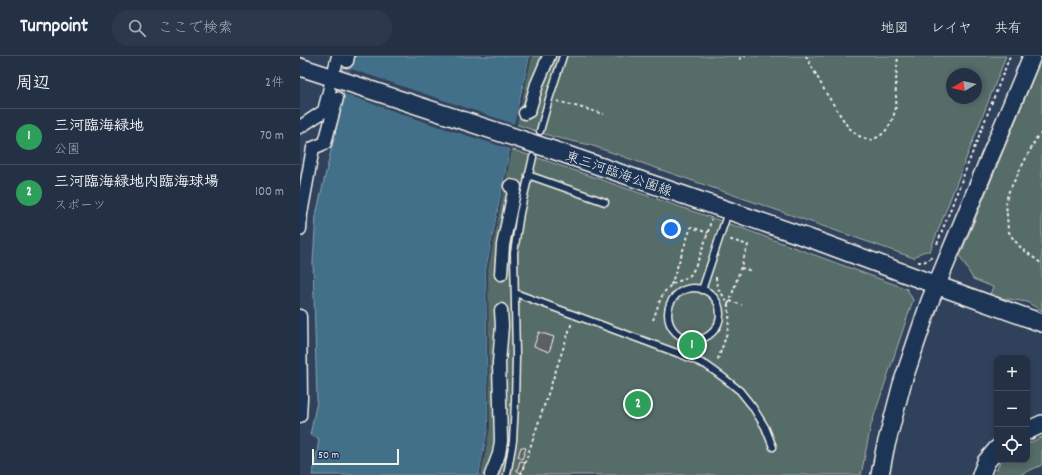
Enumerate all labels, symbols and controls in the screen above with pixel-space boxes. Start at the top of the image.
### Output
search box [112,10,392,46]
text: Turnpoint [20,14,88,41]
icon: search [126,17,148,39]
text: ここで検索 [158,18,233,40]
text: 地図 [881,19,909,39]
text: レイヤ [931,19,972,39]
text: 共有 [994,19,1022,39]
north arrow [946,68,982,104]
text: 周辺 [16,73,50,97]
text: 2件 [265,74,284,93]
text: 三河臨海緑地 [54,116,144,138]
text: 1 [28,127,30,146]
text: 70 m [260,127,284,146]
text: 公園 [54,141,80,160]
street label: 東三河臨海公園線 [562,147,675,203]
text: 三河臨海緑地内臨海球場 [54,172,219,194]
text: 2 [26,183,32,202]
text: 100 m [255,183,284,202]
text: スポーツ [54,197,106,216]
your location [661,219,681,239]
pin: 1 [679,330,705,360]
map controls [994,355,1030,463]
button: + [994,355,1030,391]
pin: 2 [625,389,651,419]
button: − [994,391,1030,427]
button: locate [994,427,1030,463]
scale bar [312,447,399,466]
text: 50 m [318,448,339,464]

